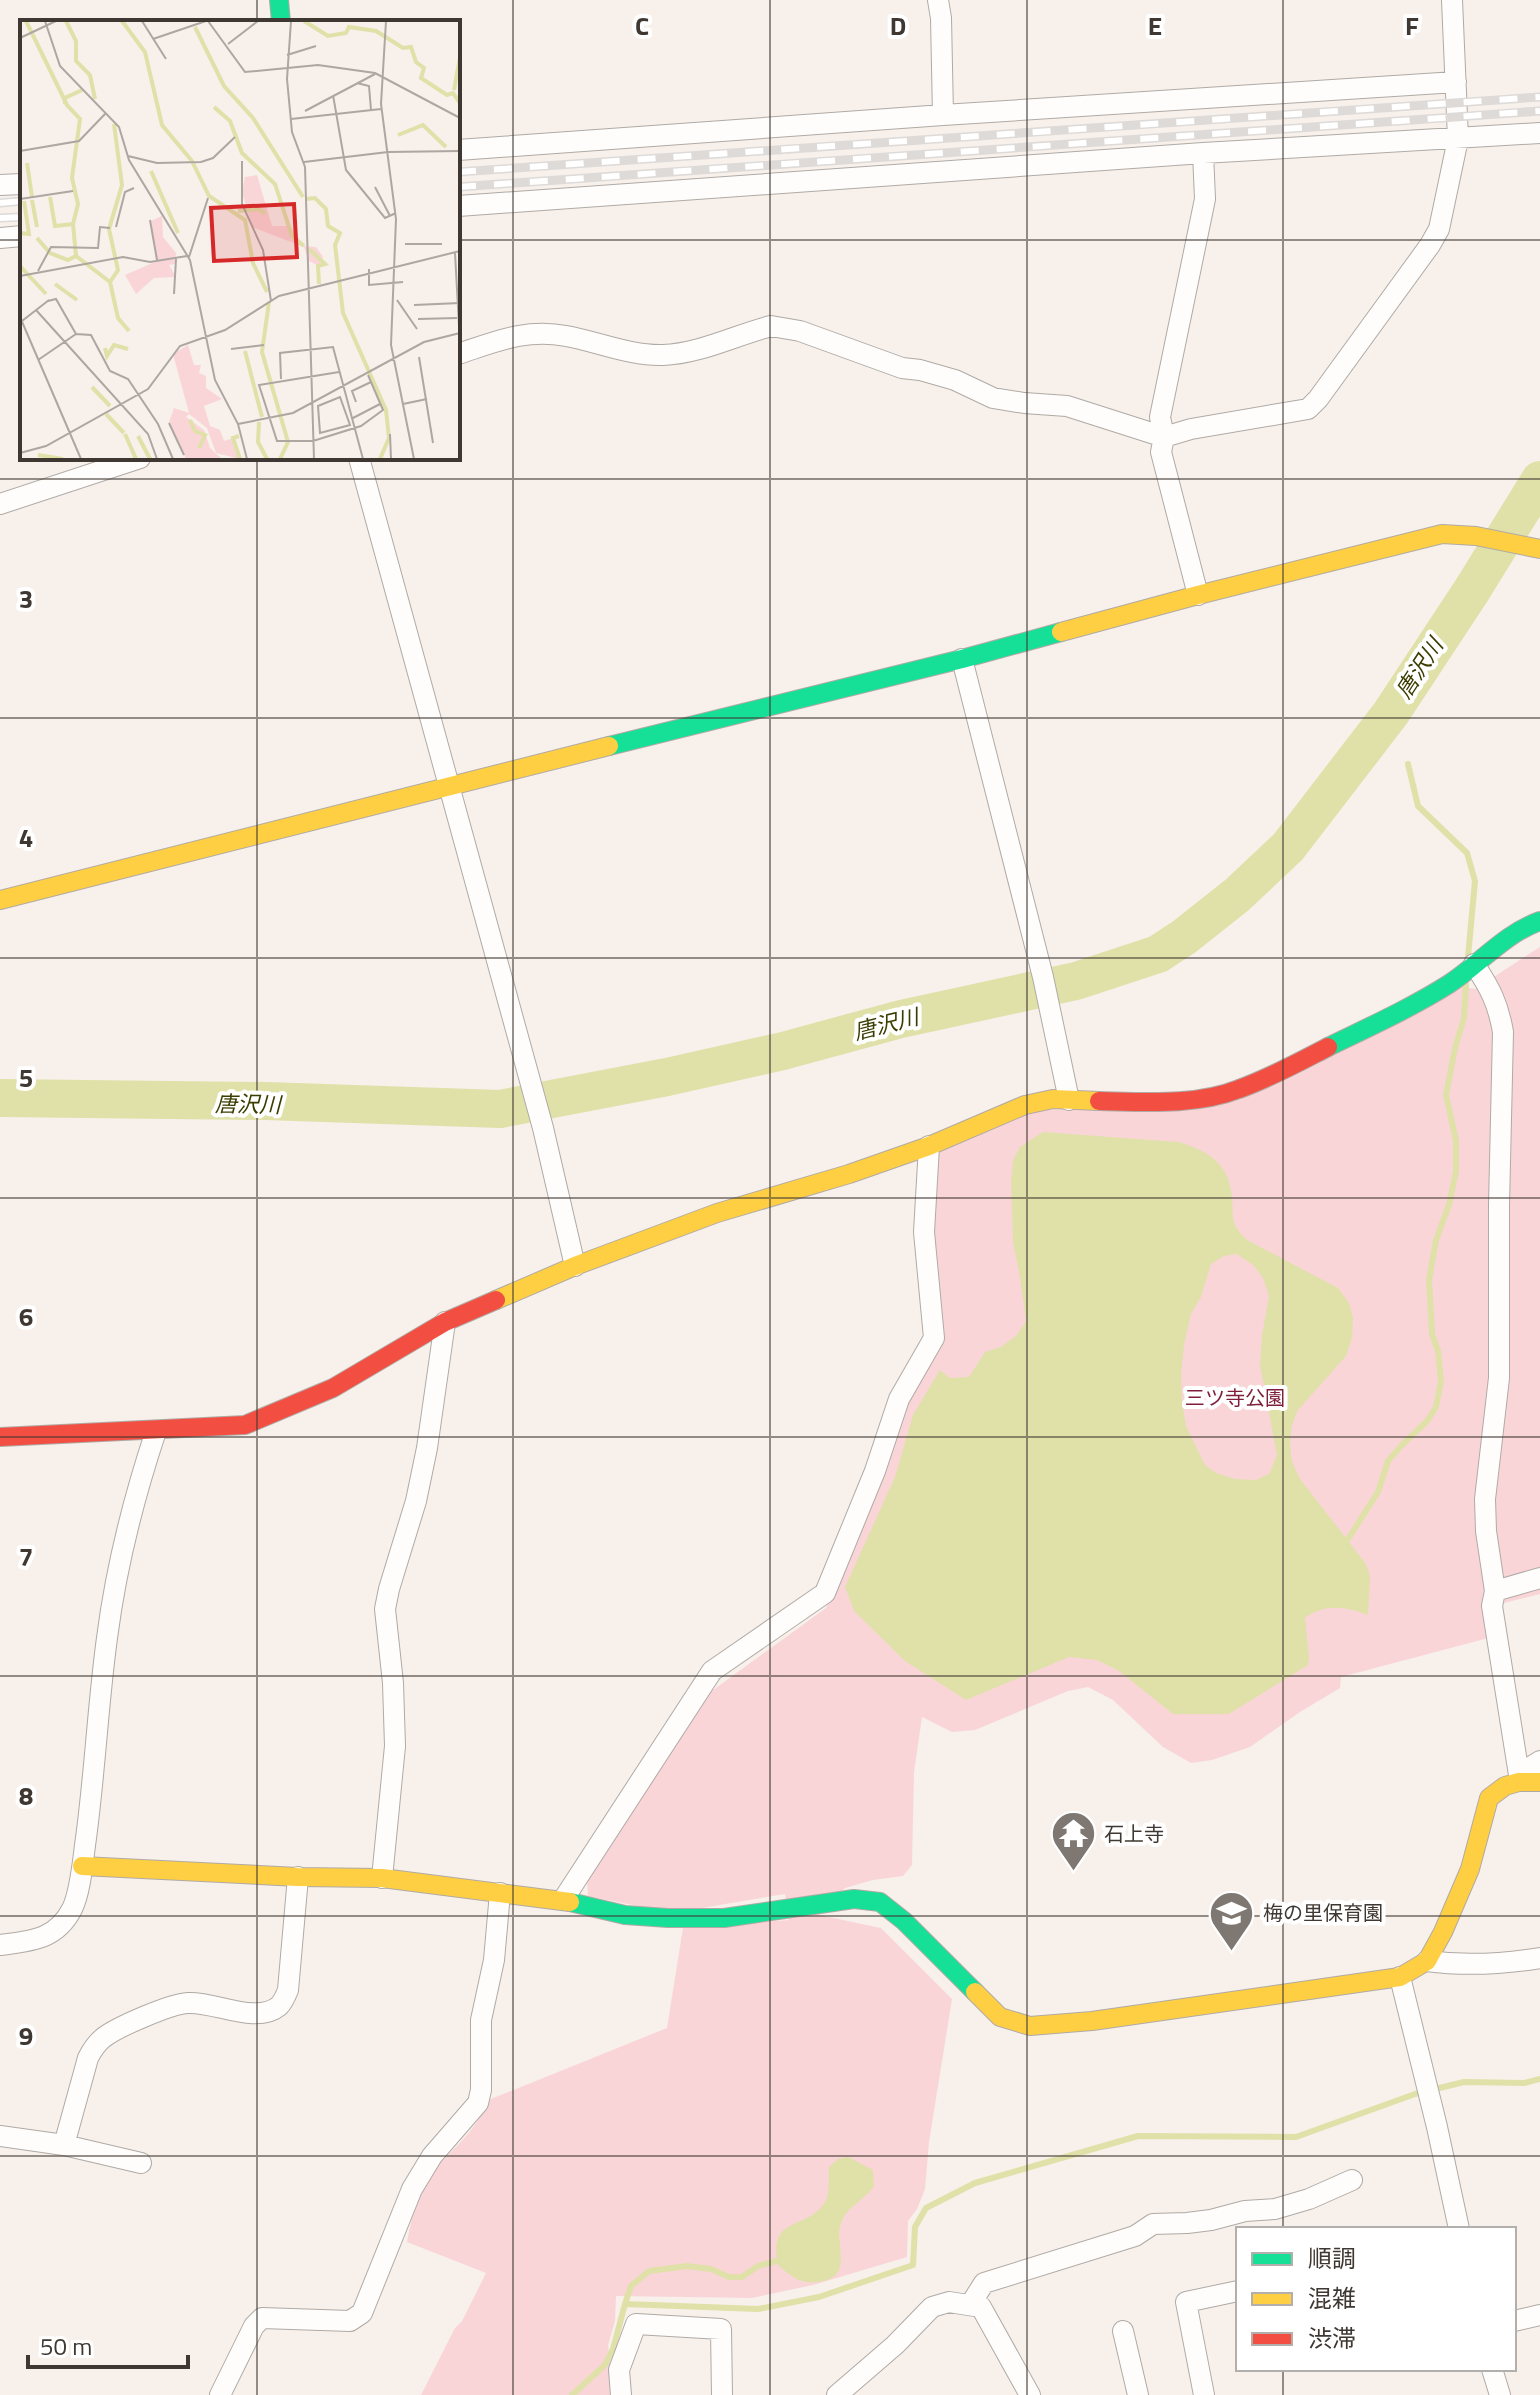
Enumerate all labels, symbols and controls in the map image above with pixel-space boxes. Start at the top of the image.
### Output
text: C [635,6,649,45]
text: D [890,6,906,45]
text: E [1148,6,1162,45]
text: F [1405,6,1419,45]
inset map [20,20,460,460]
text: 3 [19,579,33,618]
water label: 唐沢川 [1387,629,1452,705]
text: 4 [19,818,33,857]
water label: 唐沢川 [850,999,924,1048]
text: 5 [19,1058,33,1097]
water label: 唐沢川 [215,1086,283,1122]
text: 6 [19,1297,33,1336]
park label: 三ツ寺公園 [1185,1382,1285,1413]
text: 7 [19,1537,33,1576]
text: 8 [19,1776,33,1815]
temple icon: 石上寺 [1049,1810,1097,1873]
place label: 石上寺 [1104,1818,1164,1849]
school or university icon: 梅の里保育園 [1208,1889,1256,1952]
place label: 梅の里保育園 [1263,1897,1383,1928]
text: 9 [19,2016,33,2055]
legend [1236,2227,1516,2371]
text: 順調 [1308,2240,1356,2276]
text: 混雑 [1308,2280,1356,2316]
scale bar [28,2319,188,2369]
text: 渋滞 [1308,2320,1356,2356]
text: 50 m [40,2328,92,2364]

